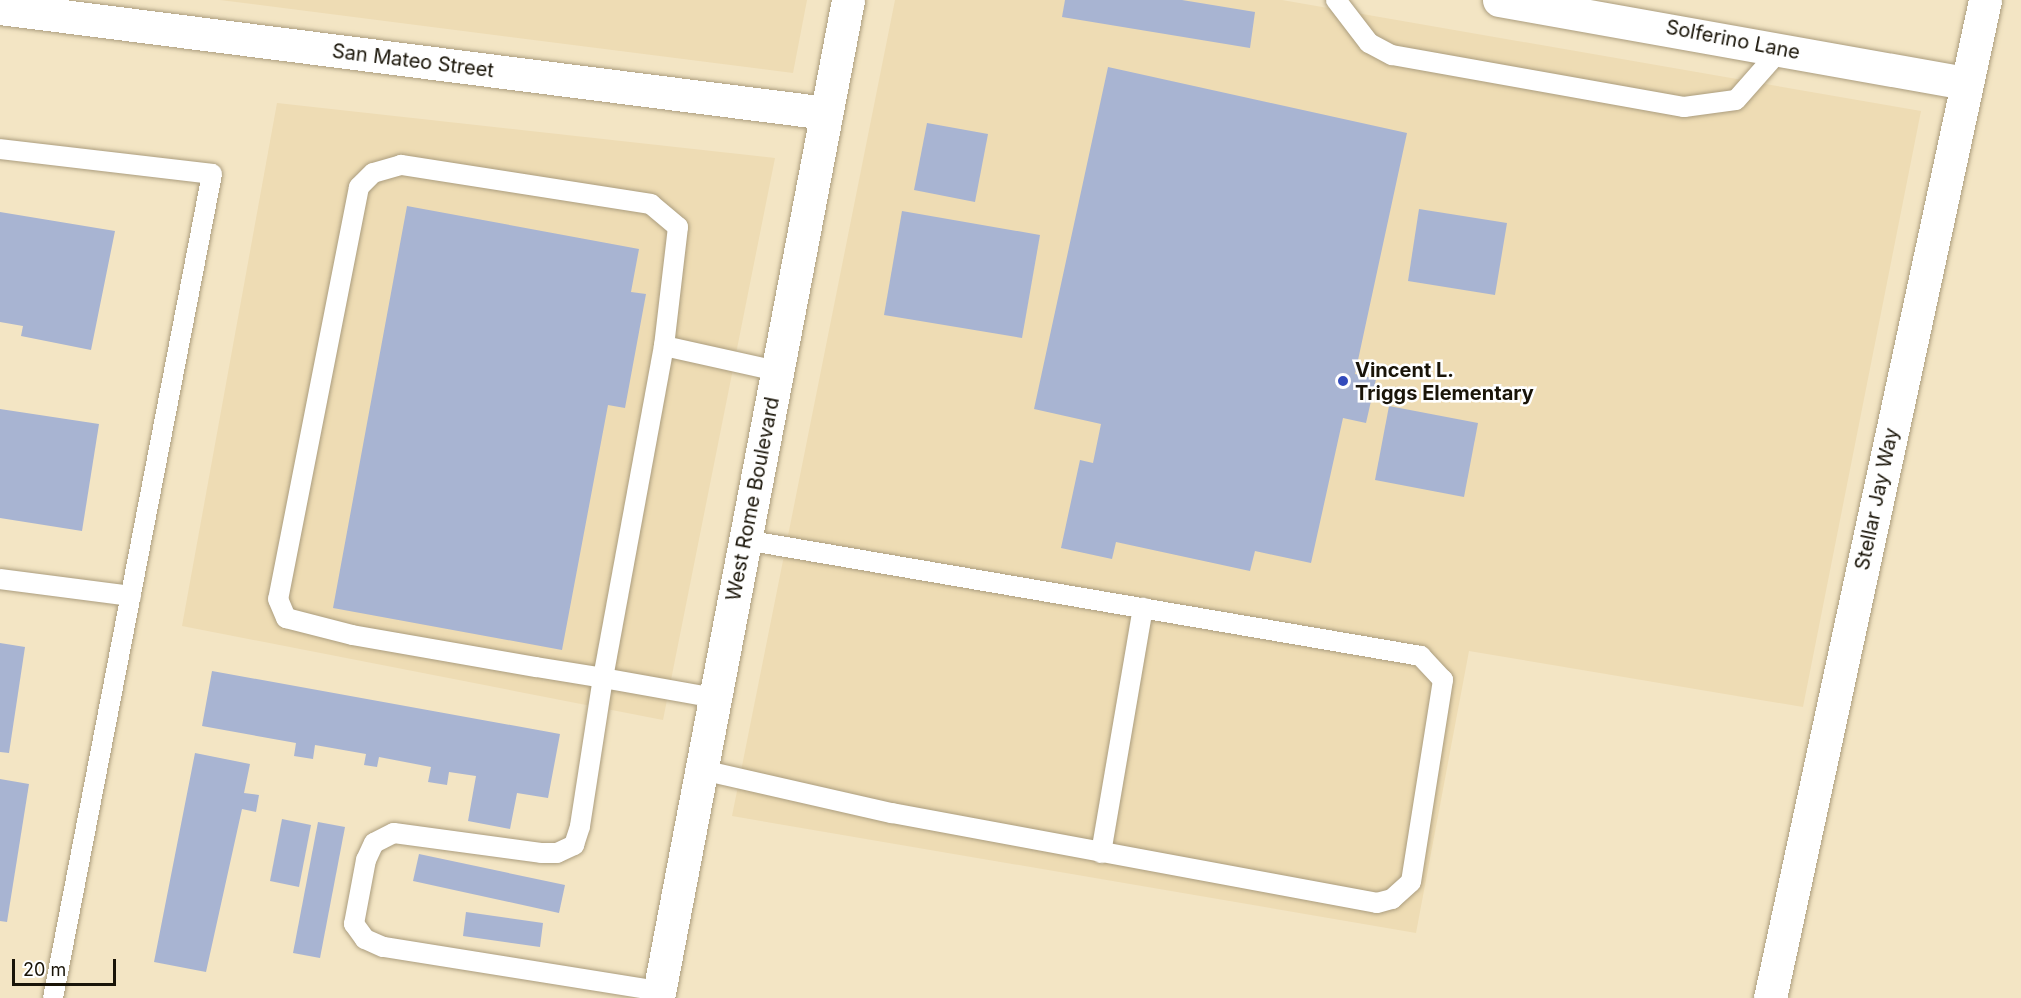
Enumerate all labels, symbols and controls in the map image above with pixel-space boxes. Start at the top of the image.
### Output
street label: Solferino Lane [1664,15,1802,65]
street label: San Mateo Street [331,39,495,83]
place label: Vincent L. Triggs Elementary [1355,358,1534,405]
marker: Vincent L. Triggs Elementary [1336,374,1350,388]
street label: West Rome Boulevard [721,395,785,603]
street label: Stellar Jay Way [1850,426,1904,572]
scale bar [15,947,118,985]
text: 20 m [23,959,66,980]

